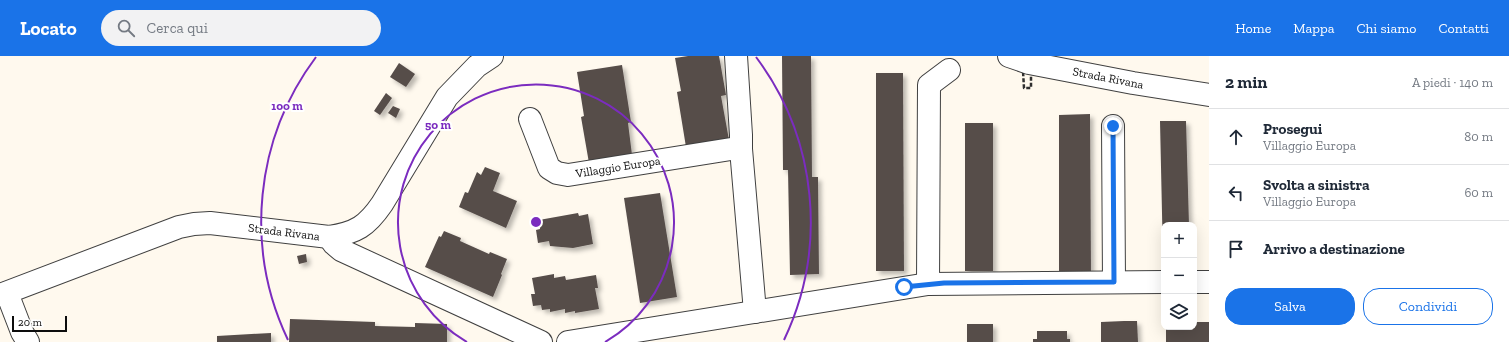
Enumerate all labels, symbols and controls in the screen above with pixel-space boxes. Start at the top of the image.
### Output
search box [101,10,381,46]
text: Locato [20,17,77,40]
icon: search [115,17,137,39]
text: Cerca qui [147,19,208,37]
text: Home [1235,20,1271,37]
text: Mappa [1293,20,1334,37]
text: Chi siamo [1356,20,1416,37]
text: Contatti [1438,20,1489,37]
street label: Strada Rivana [1071,64,1145,92]
text: 2 min [1225,72,1267,92]
text: A piedi · 140 m [1412,75,1493,90]
text: 100 m [271,99,303,113]
route end [1104,117,1122,135]
text: 50 m [425,118,451,132]
text: Prosegui [1263,120,1322,138]
icon: ahead [1225,126,1247,148]
text: 80 m [1464,129,1493,144]
text: Villaggio Europa [1263,138,1356,153]
street label: Villaggio Europa [574,153,662,181]
text: Svolta a sinistra [1263,176,1370,194]
icon: left [1225,182,1247,204]
text: 60 m [1464,185,1493,200]
text: Villaggio Europa [1263,194,1356,209]
centre of rings [529,215,543,229]
street label: Strada Rivana [247,221,321,243]
map controls [1161,222,1197,330]
button: + [1161,222,1197,258]
icon: arrive [1225,238,1247,260]
text: Arrivo a destinazione [1263,240,1405,258]
button: − [1161,258,1197,294]
route start [895,278,913,296]
button: Salva [1225,288,1355,325]
button: Condividi [1363,288,1493,325]
button: layers [1161,294,1197,330]
scale bar [12,314,67,333]
text: 20 m [18,316,42,329]

